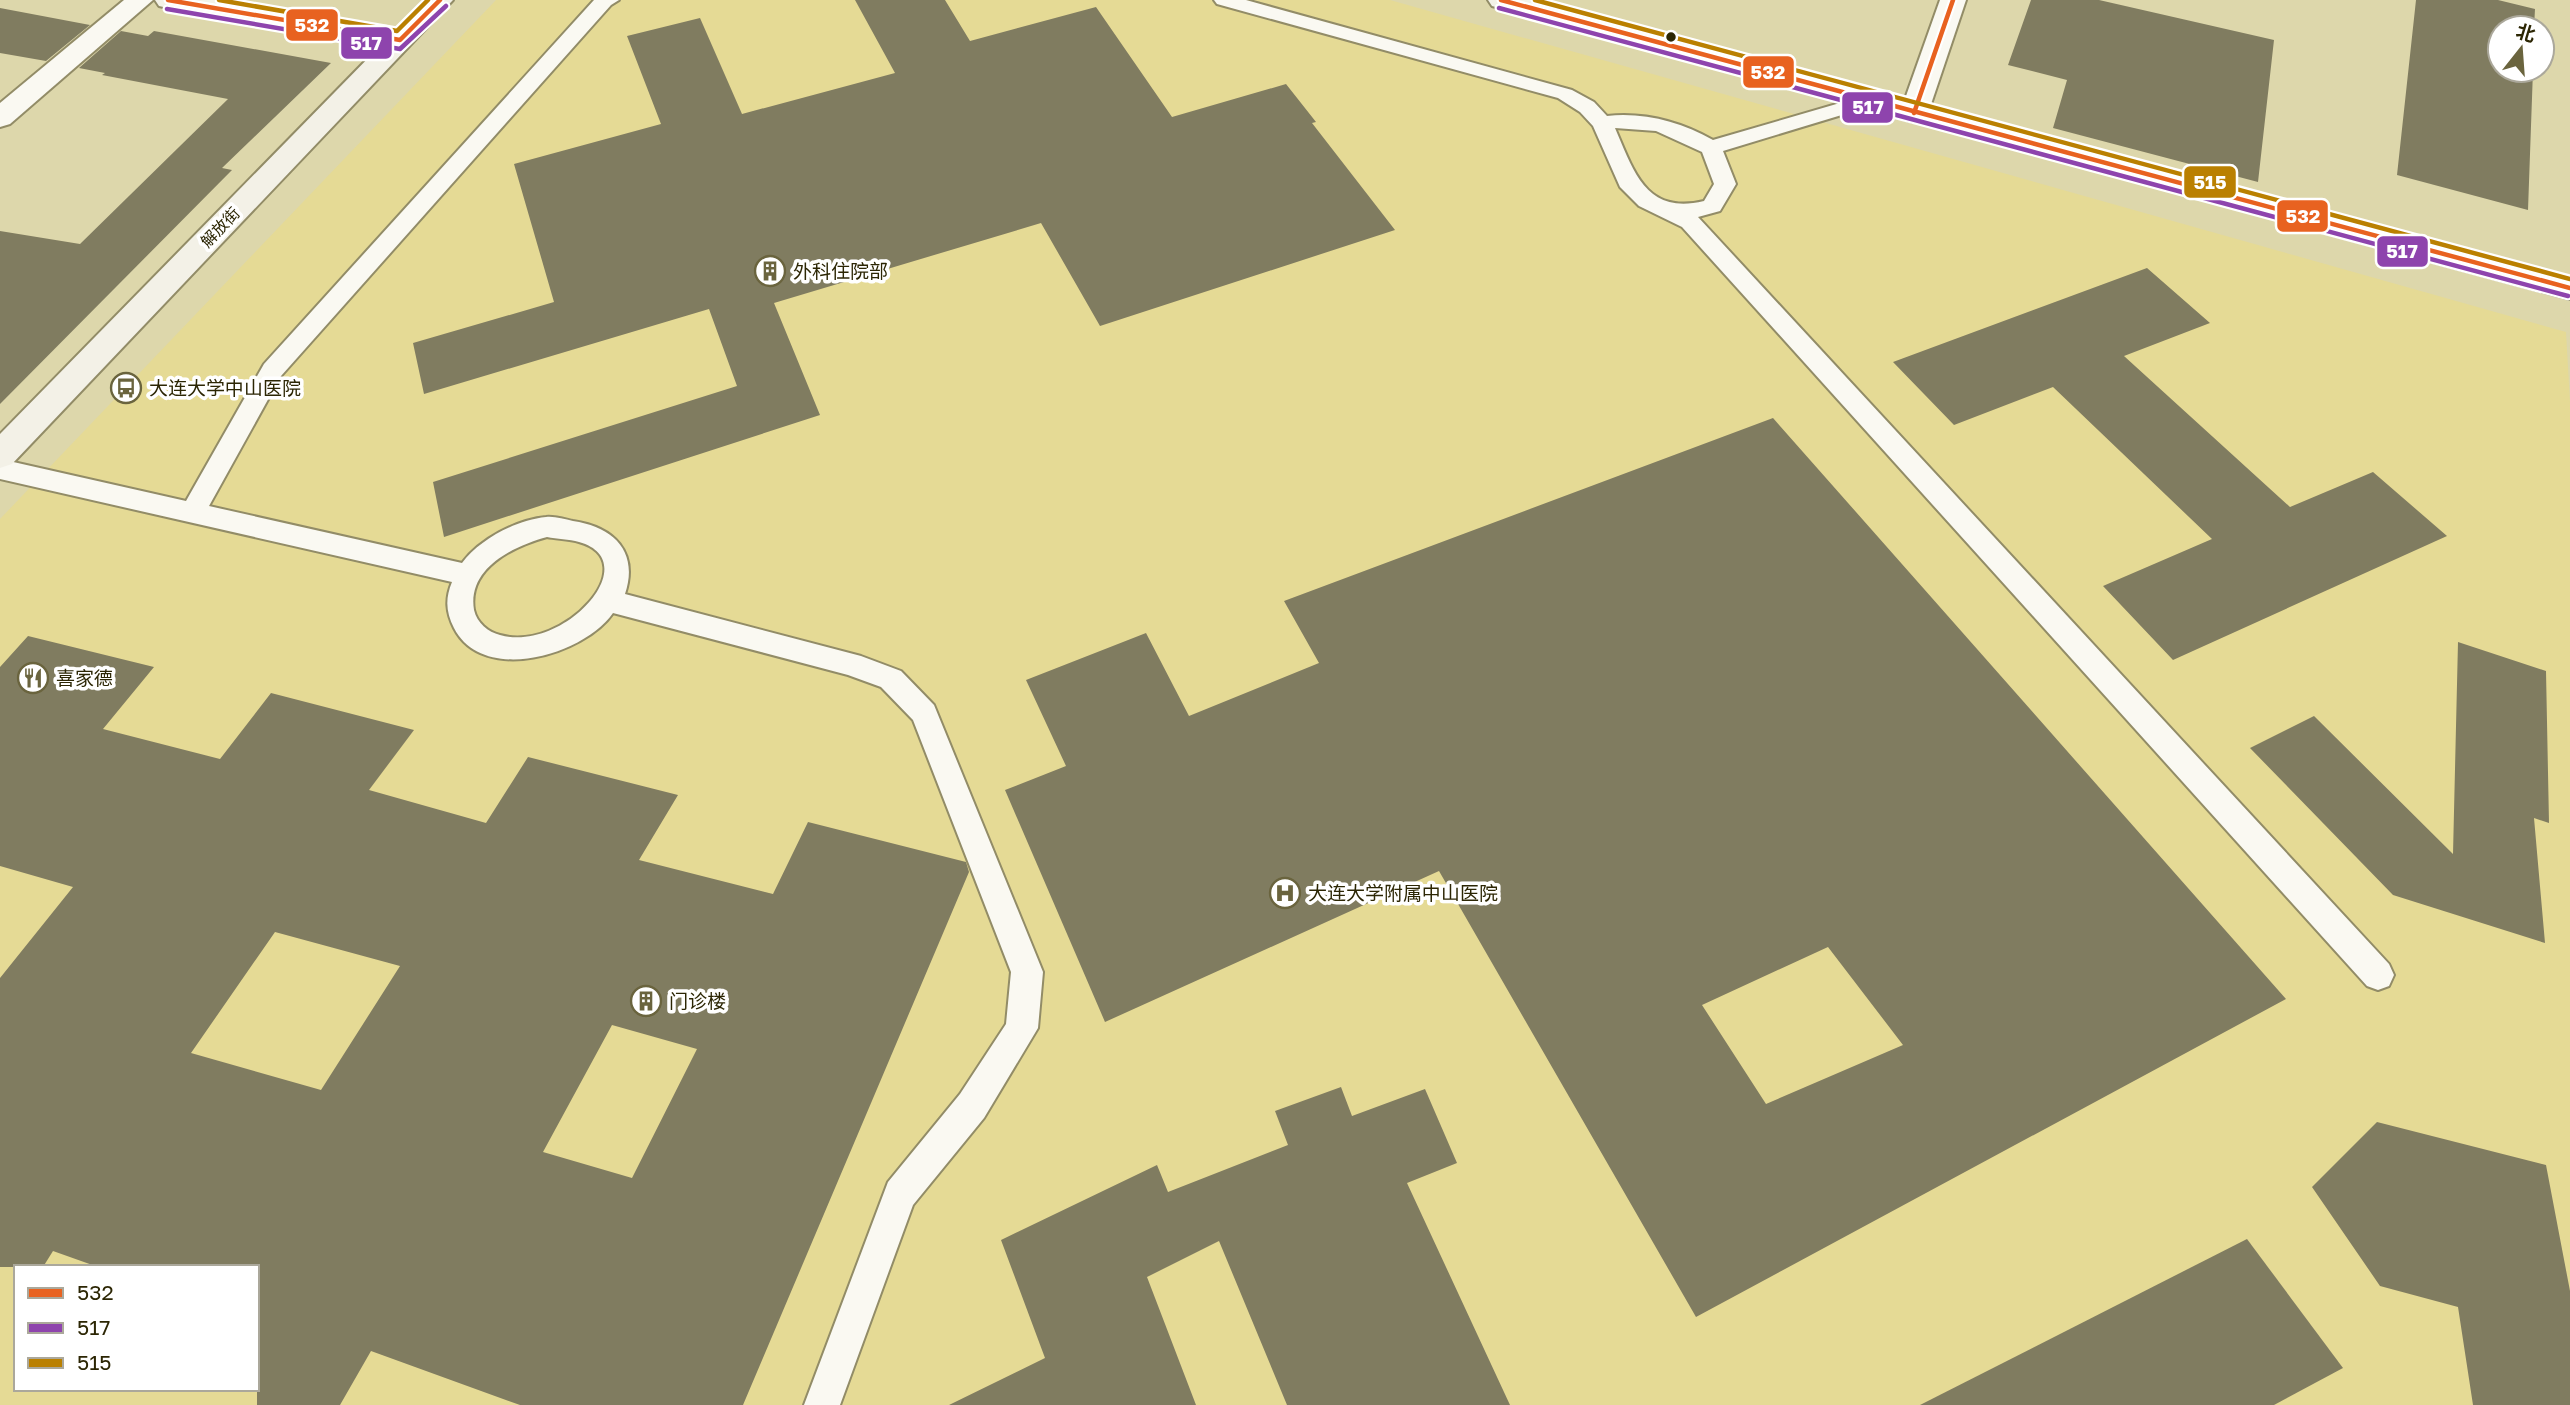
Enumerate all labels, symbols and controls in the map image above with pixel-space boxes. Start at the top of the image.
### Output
line badge: 532 [285,8,339,42]
text: 532 [295,13,329,36]
north arrow [2486,14,2556,84]
text: 北 [2514,18,2539,46]
line badge: 517 [340,26,393,60]
unlabelled marker [1664,30,1678,44]
text: 517 [350,31,382,54]
line badge: 532 [1742,55,1795,89]
text: 532 [1751,60,1785,83]
line badge: 517 [1841,91,1894,124]
text: 517 [1852,95,1884,118]
line badge: 515 [2183,165,2237,199]
text: 515 [2194,170,2226,193]
line badge: 532 [2276,199,2329,233]
street label: 解放街 [196,203,244,251]
text: 532 [2286,204,2320,227]
line badge: 517 [2376,235,2429,268]
text: 517 [2386,239,2418,262]
building icon: 外科住院部 [753,254,787,288]
place label: 外科住院部 [793,259,888,282]
bus stop icon: 大连大学中山医院 [109,371,143,405]
place label: 大连大学中山医院 [149,376,301,399]
restaurant icon: 喜家德 [16,661,50,695]
place label: 喜家德 [56,666,113,689]
hospital icon: 大连大学附属中山医院 [1268,876,1302,910]
place label: 大连大学附属中山医院 [1308,881,1498,904]
building icon: 门诊楼 [629,984,663,1018]
place label: 门诊楼 [669,989,726,1012]
legend [14,1265,259,1391]
text: 532 [77,1279,114,1305]
text: 517 [77,1314,111,1340]
text: 515 [77,1349,112,1375]

